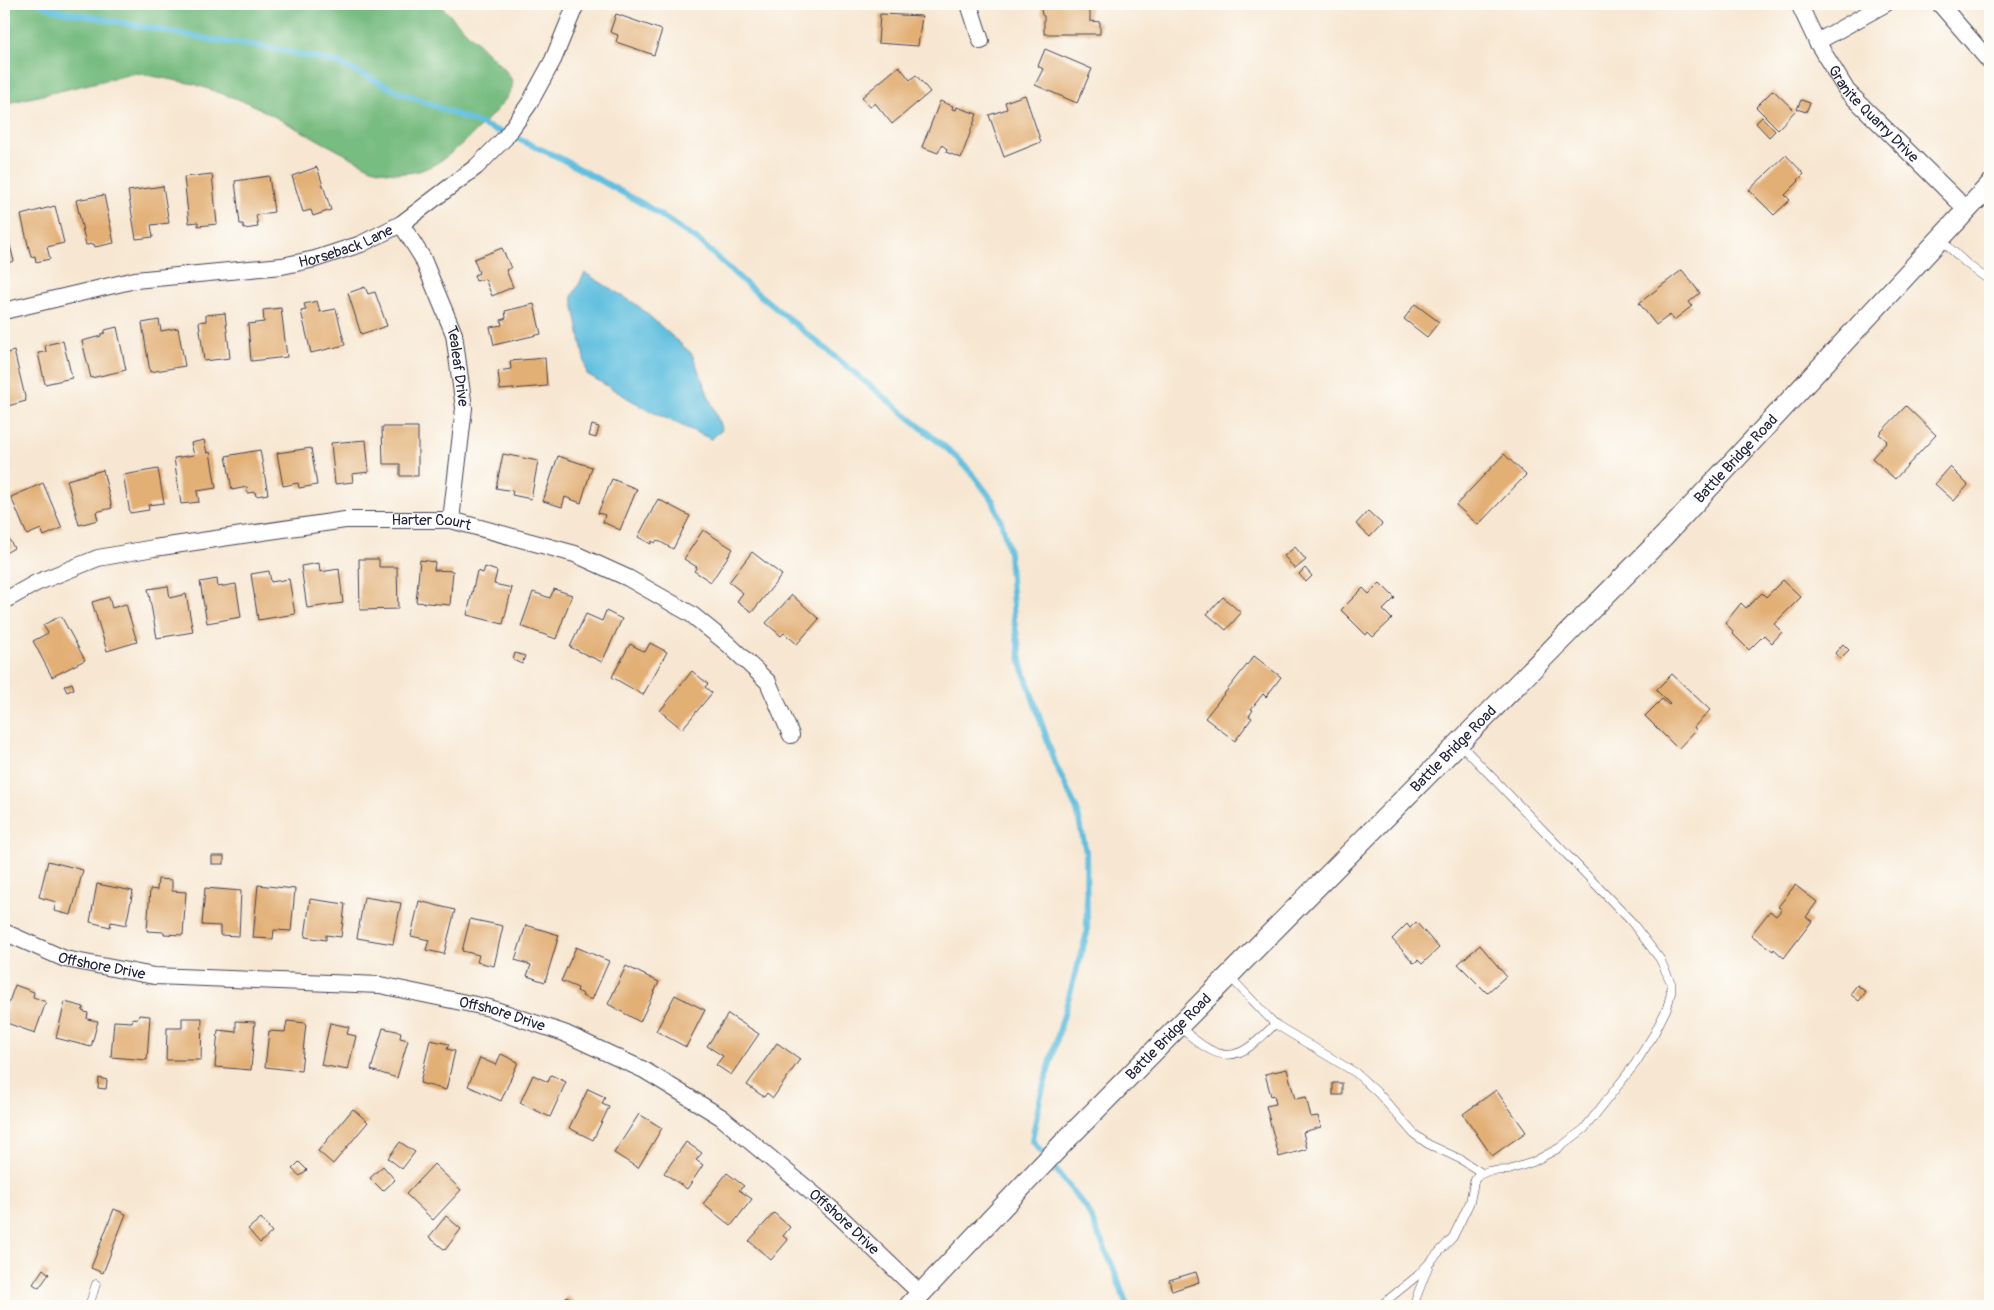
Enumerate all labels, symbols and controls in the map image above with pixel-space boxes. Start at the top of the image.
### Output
street label: Granite Quarry Drive [1824,62,1923,167]
street label: Horseback Lane [297,220,397,272]
street label: Tealeaf Drive [442,323,473,408]
street label: Battle Bridge Road [1690,411,1782,507]
street label: Harter Court [391,511,474,535]
street label: Battle Bridge Road [1407,702,1501,796]
street label: Offshore Drive [54,948,148,984]
street label: Battle Bridge Road [1122,990,1216,1084]
street label: Offshore Drive [457,993,548,1036]
street label: Offshore Drive [805,1185,883,1259]

